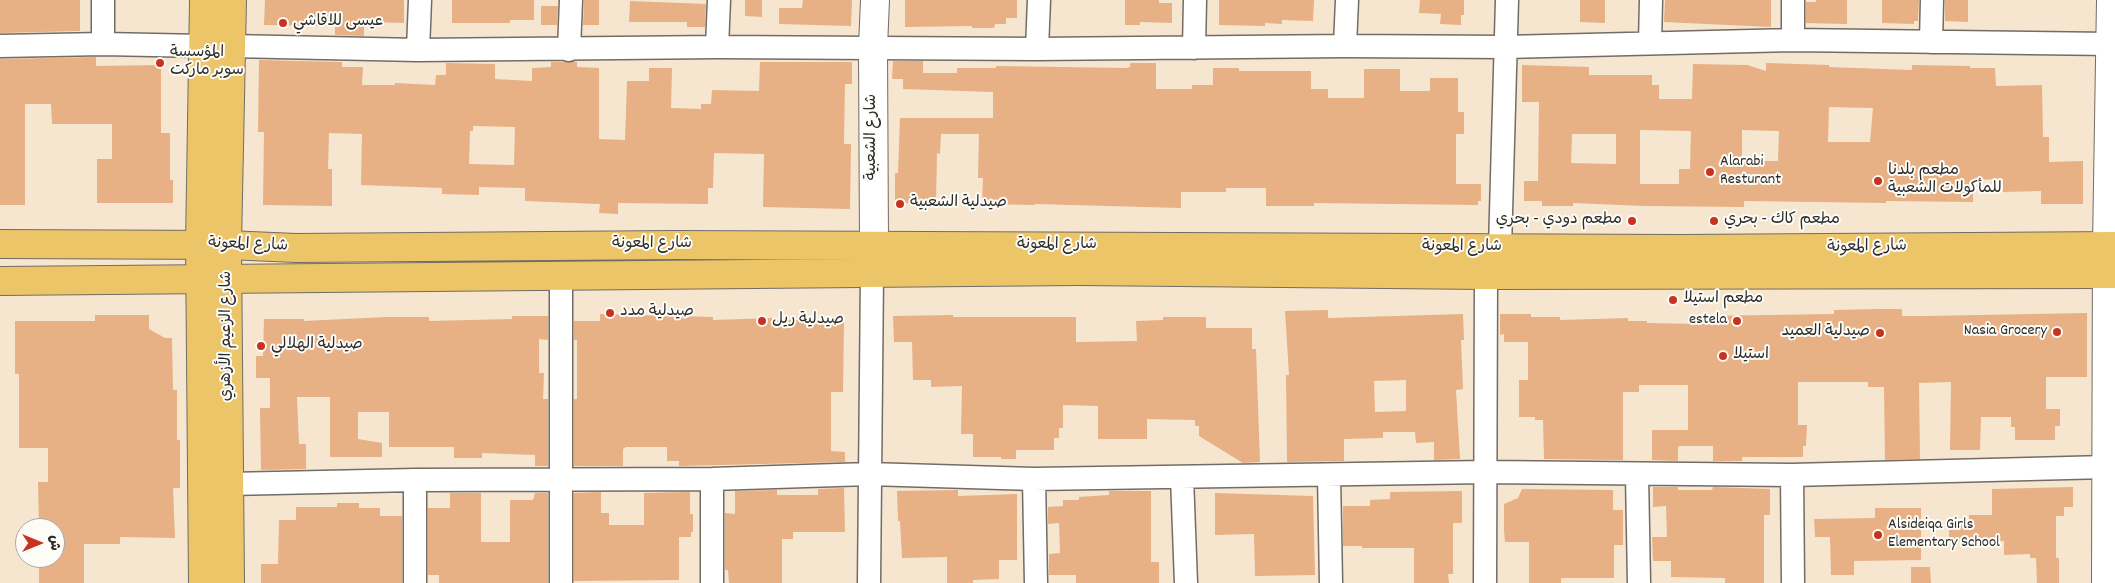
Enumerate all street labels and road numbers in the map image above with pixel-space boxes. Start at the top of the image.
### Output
street label: شارع الشعبية [863,94,883,180]
street label: شارع المعونة [208,235,288,257]
street label: شارع المعونة [612,235,692,255]
street label: شارع المعونة [1017,236,1097,256]
street label: شارع المعونة [1422,238,1502,258]
street label: شارع المعونة [1827,238,1907,258]
street label: شارع الزعيم الأزهري [218,271,238,401]

